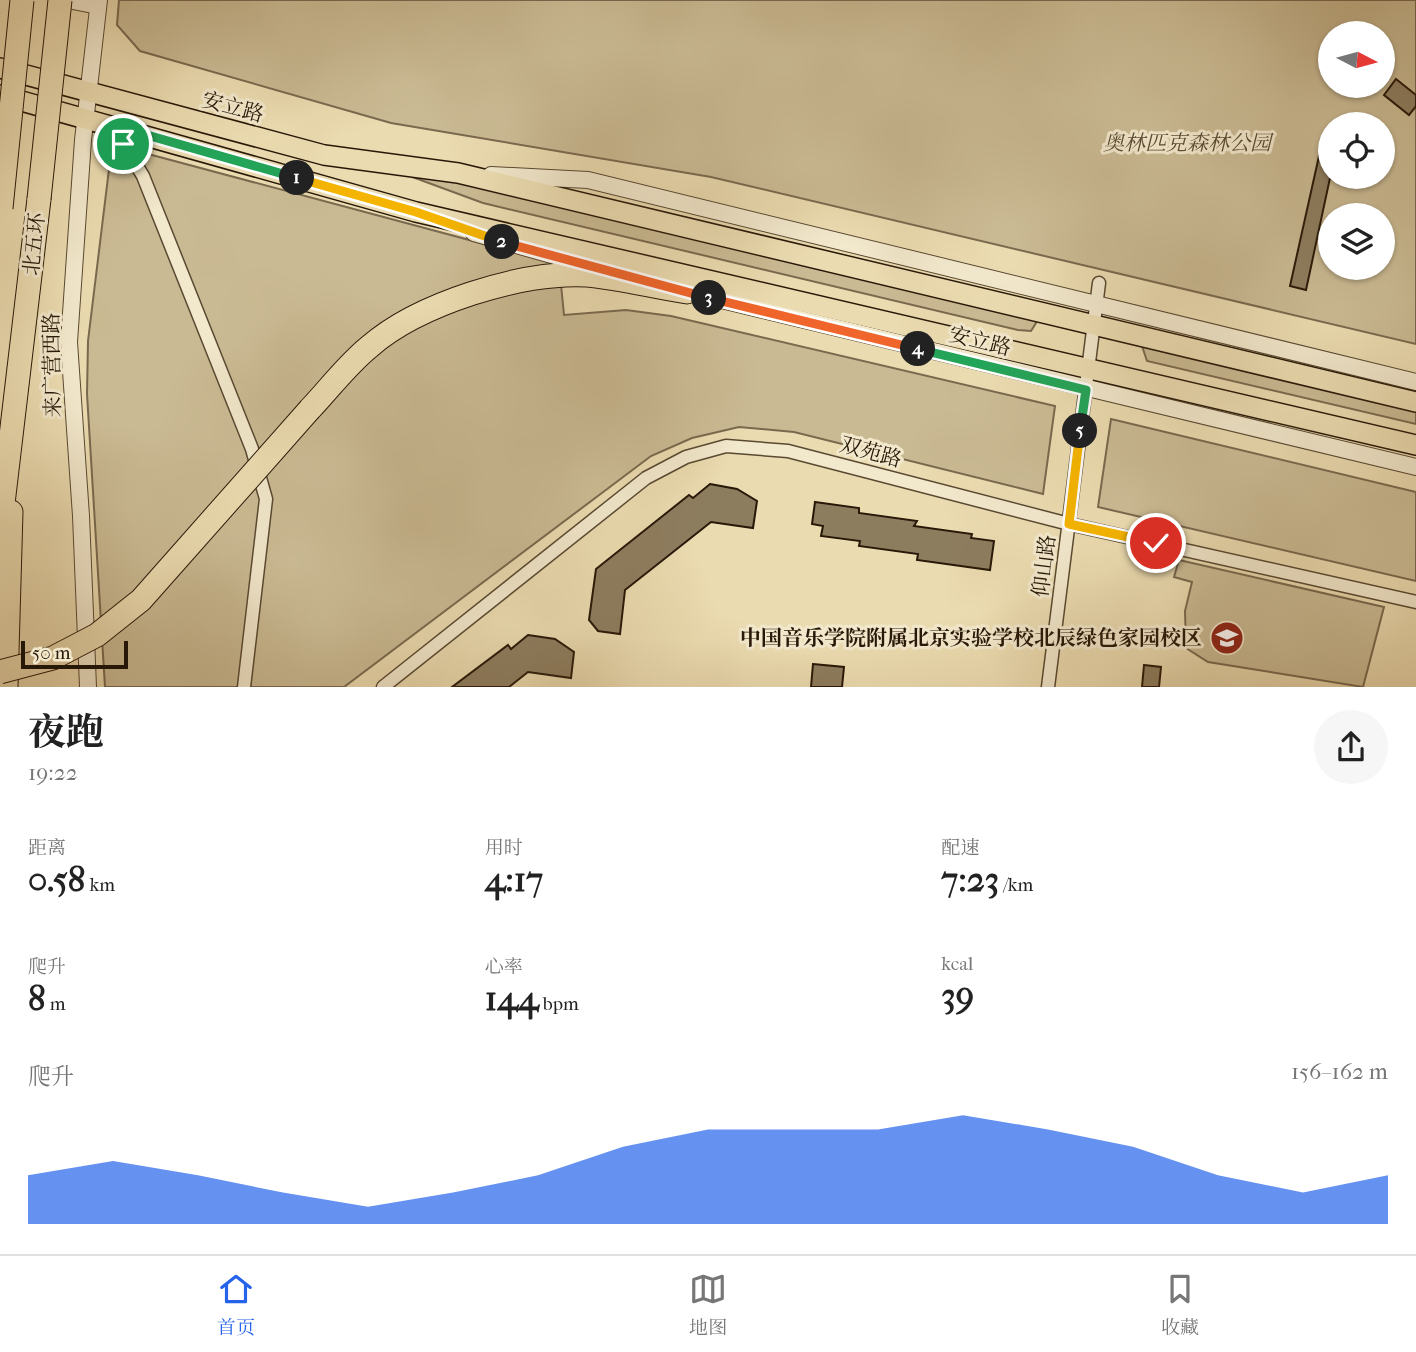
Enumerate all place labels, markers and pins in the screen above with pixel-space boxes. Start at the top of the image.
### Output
pin [93,114,153,174]
pin: 1 [280,160,314,196]
pin: 2 [484,224,520,260]
pin: 3 [692,280,726,316]
pin: 4 [900,332,936,366]
pin: 5 [1062,414,1098,448]
pin [1126,513,1186,573]
school or university icon: 中国音乐学院附属北京实验学校北辰绿色家园校区 [1208,619,1246,657]
place label: 中国音乐学院附属北京实验学校北辰绿色家园校区 [740,626,1202,650]

